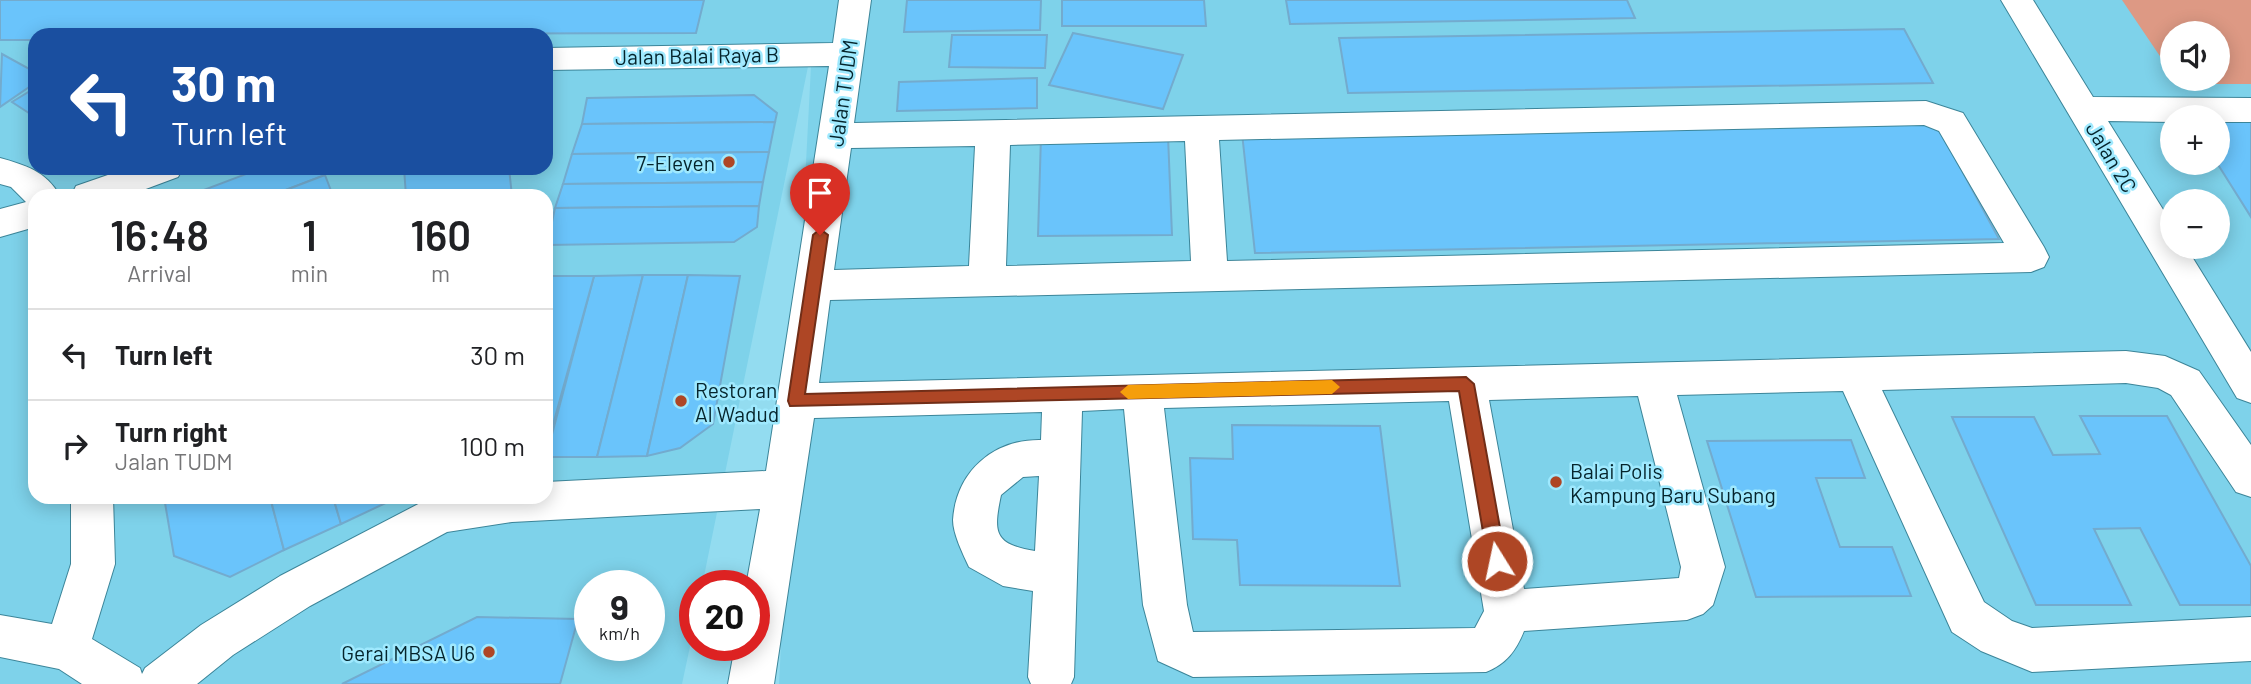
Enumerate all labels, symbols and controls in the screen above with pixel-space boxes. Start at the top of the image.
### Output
map controls [2160,21,2230,259]
button: sound [2160,21,2230,91]
street label: Jalan TUDM [822,38,862,148]
street label: Jalan Balai Raya B [615,41,779,69]
text: 30 m [171,53,276,112]
icon: left [56,56,147,147]
button: + [2160,105,2230,175]
text: Turn left [171,113,288,151]
street label: Jalan 2C [2081,117,2143,197]
place label: 7-Eleven [636,150,715,175]
marker: 7-Eleven [721,154,737,170]
pin [790,163,850,235]
icon: arrive [801,174,839,212]
button: − [2160,189,2230,259]
text: 16:48 [110,209,209,259]
text: 1 [302,209,317,259]
text: 160 [410,209,471,259]
text: Arrival [127,259,192,287]
text: min [291,259,328,287]
text: m [431,259,450,287]
icon: left [56,336,94,374]
text: Turn left [115,339,213,370]
text: 30 m [470,339,525,370]
place label: Restoran Al Wadud [695,377,779,426]
marker: Restoran Al Wadud [673,393,689,409]
text: Turn right [115,416,228,447]
icon: right [56,427,94,465]
text: 100 m [460,430,525,461]
text: Jalan TUDM [115,447,233,475]
place label: Balai Polis Kampung Baru Subang [1570,458,1776,507]
marker: Balai Polis Kampung Baru Subang [1548,474,1564,490]
position arrow [1460,524,1534,598]
speed limit sign: 20 [679,570,770,661]
text: 9 [610,585,629,627]
text: km/h [599,622,640,644]
place label: Gerai MBSA U6 [341,640,475,665]
marker: Gerai MBSA U6 [481,644,497,660]

